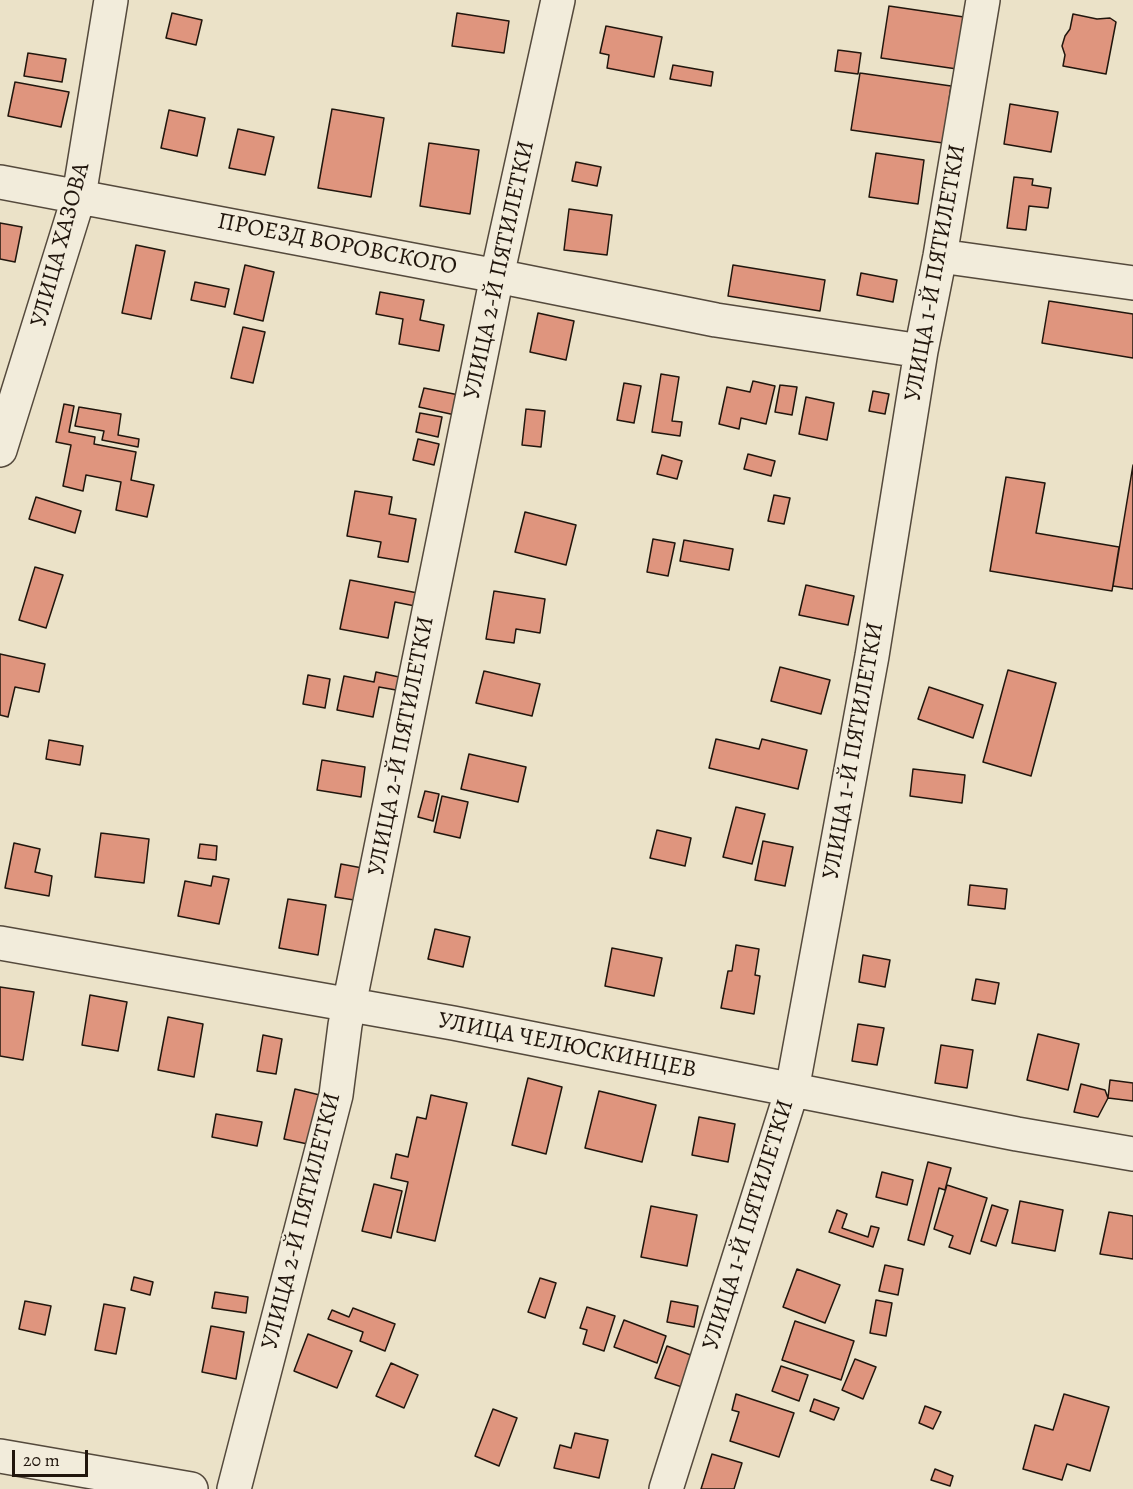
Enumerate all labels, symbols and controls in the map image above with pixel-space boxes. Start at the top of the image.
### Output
street label: УЛИЦА 2-Й ПЯТИЛЕТКИ [458,138,542,402]
street label: УЛИЦА 1-Й ПЯТИЛЕТКИ [899,142,973,404]
street label: УЛИЦА ХАЗОВА [25,159,97,331]
street label: ПРОЕЗД ВОРОВСКОГО [215,208,459,282]
street label: УЛИЦА 2-Й ПЯТИЛЕТКИ [363,614,441,878]
street label: УЛИЦА 1-Й ПЯТИЛЕТКИ [817,620,891,882]
street label: УЛИЦА ЧЕЛЮСКИНЦЕВ [435,1007,699,1085]
street label: УЛИЦА 2-Й ПЯТИЛЕТКИ [256,1090,348,1352]
street label: УЛИЦА 1-Й ПЯТИЛЕТКИ [697,1096,801,1354]
scale bar [15,1438,92,1476]
text: 20 m [23,1448,60,1472]

